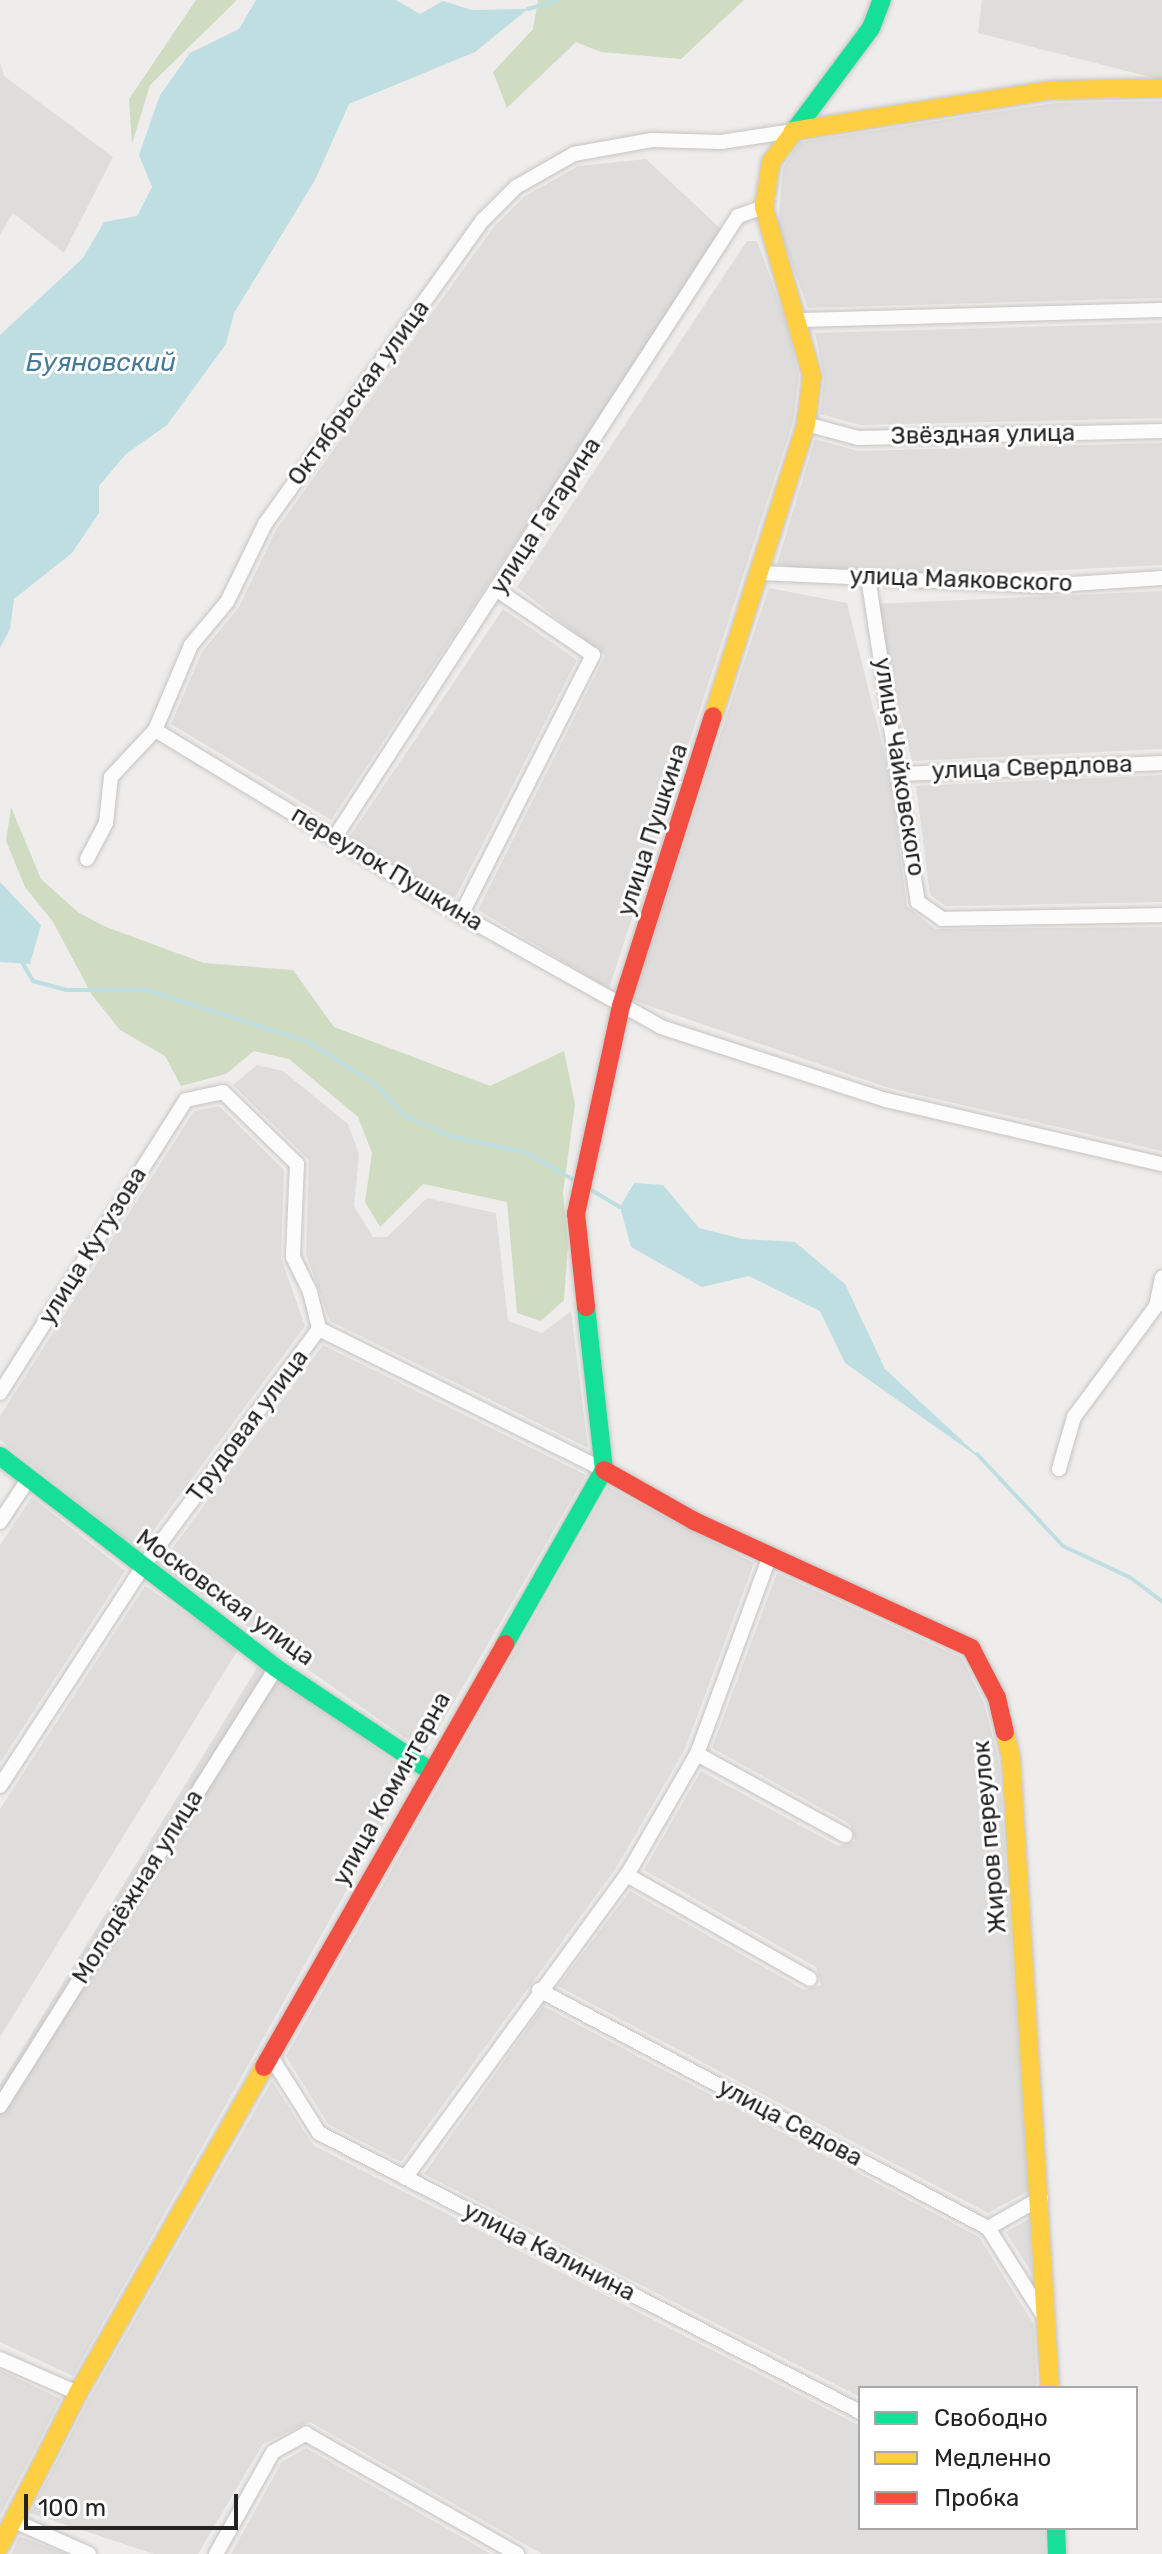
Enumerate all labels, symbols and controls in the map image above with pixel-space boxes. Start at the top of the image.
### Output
street label: Октябрьская улица [282,295,436,491]
water label: Буяновский [26,347,176,379]
street label: Звёздная улица [891,419,1075,451]
street label: улица Гагарина [485,432,607,600]
street label: улица Маяковского [849,562,1073,598]
street label: улица Чайковского [867,656,931,878]
street label: улица Пушкина [612,740,694,920]
street label: улица Свердлова [931,750,1133,786]
street label: переулок Пушкина [286,800,488,938]
street label: улица Кутузова [33,1162,153,1330]
street label: Трудовая улица [181,1344,315,1508]
street label: Московская улица [130,1524,320,1672]
street label: улица Коминтерна [327,1687,457,1891]
street label: Жиров переулок [967,1739,1013,1935]
street label: Молодёжная улица [67,1785,209,1989]
street label: улица Седова [713,2073,867,2173]
street label: улица Калинина [458,2196,640,2308]
legend [858,2386,1138,2530]
text: Свободно [934,2404,1048,2432]
text: Медленно [934,2444,1051,2472]
scale bar [28,2478,242,2528]
text: Пробка [934,2484,1019,2512]
text: 100 m [38,2494,106,2522]

